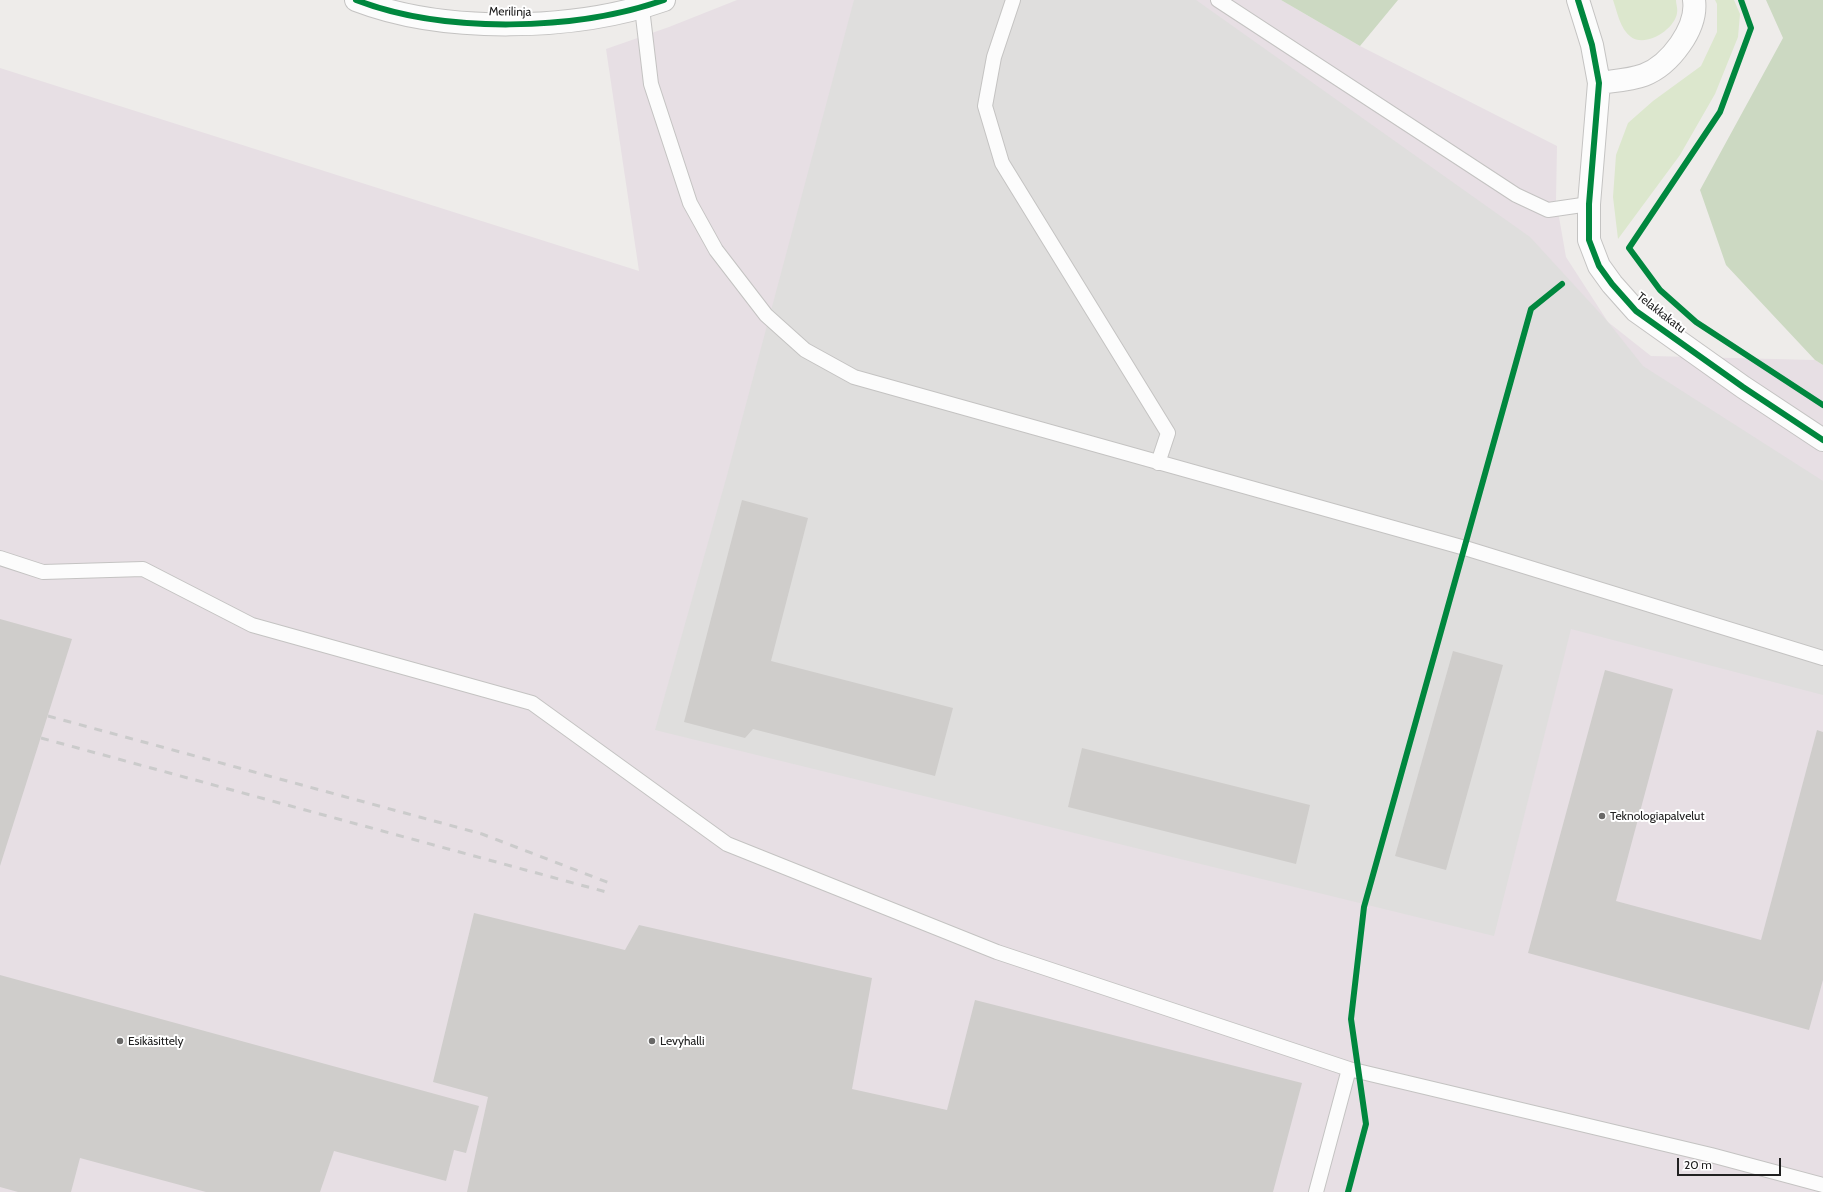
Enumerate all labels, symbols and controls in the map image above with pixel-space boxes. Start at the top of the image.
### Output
street label: Merilinja [489,4,531,20]
street label: Telakkakatu [1634,289,1688,337]
place label: Teknologiapalvelut [1610,809,1704,823]
marker: Teknologiapalvelut [1597,811,1607,821]
place label: Esikäsittely [128,1034,184,1048]
place label: Levyhalli [660,1034,704,1048]
marker: Esikäsittely [115,1036,125,1046]
marker: Levyhalli [647,1036,657,1046]
scale bar [1679,1150,1783,1176]
text: 20 m [1684,1157,1712,1172]

